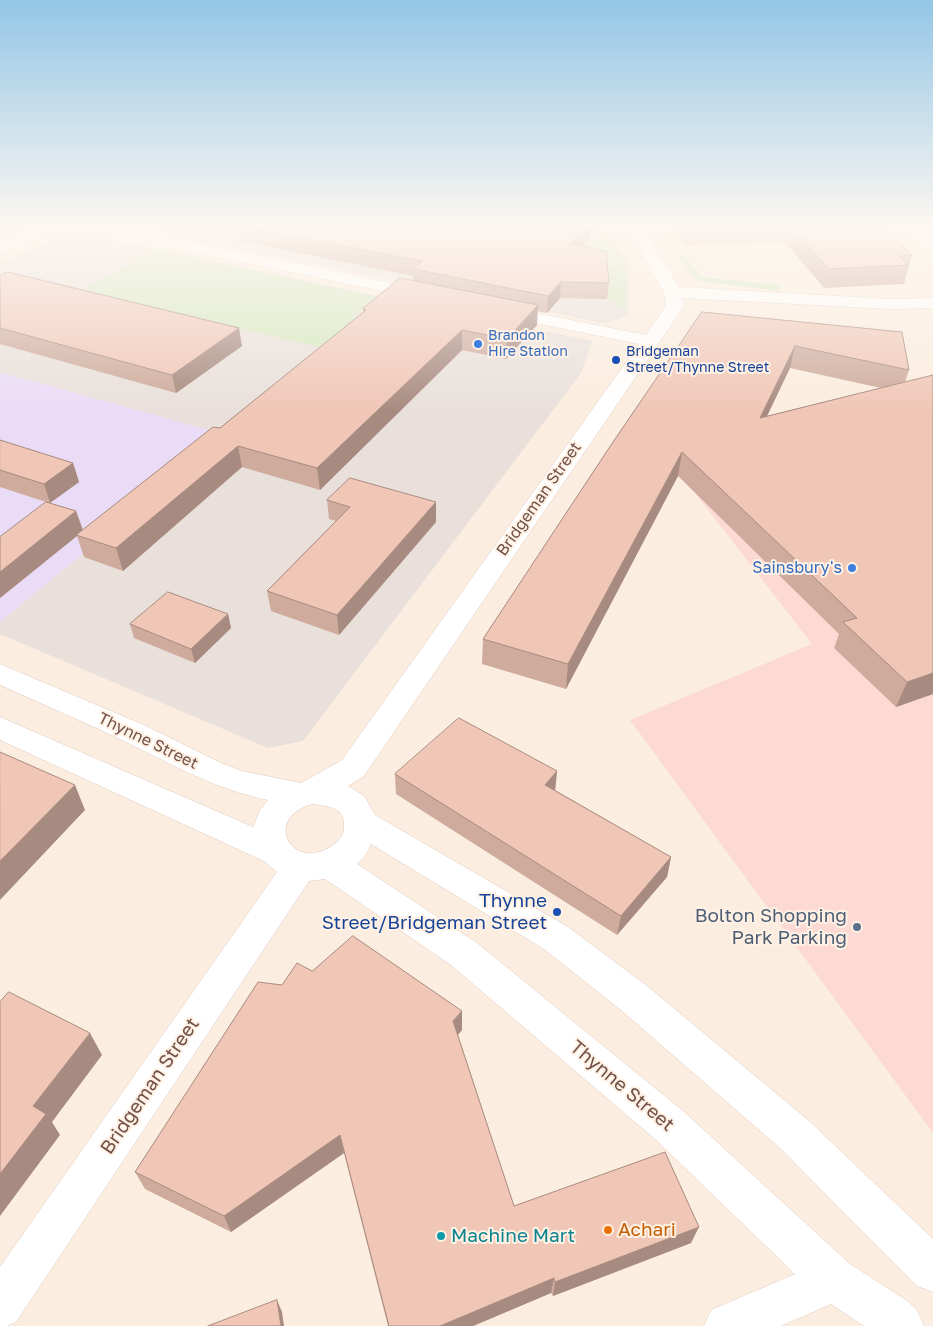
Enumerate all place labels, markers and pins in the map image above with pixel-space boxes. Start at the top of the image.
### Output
place label: Brandon Hire Station [488,328,568,361]
marker: Brandon Hire Station [472,338,484,350]
place label: Bridgeman Street/Thynne Street [626,344,769,377]
marker: Bridgeman Street/Thynne Street [610,354,622,366]
place label: Sainsbury's [752,558,842,578]
marker: Sainsbury's [846,562,858,574]
place label: Thynne Street/Bridgeman Street [322,890,547,934]
place label: Bolton Shopping Park Parking [695,905,847,949]
marker: Thynne Street/Bridgeman Street [551,906,563,918]
marker: Bolton Shopping Park Parking [851,921,863,933]
place label: Achari [618,1219,676,1241]
marker: Achari [602,1224,614,1236]
place label: Machine Mart [451,1225,575,1247]
marker: Machine Mart [435,1230,447,1242]

